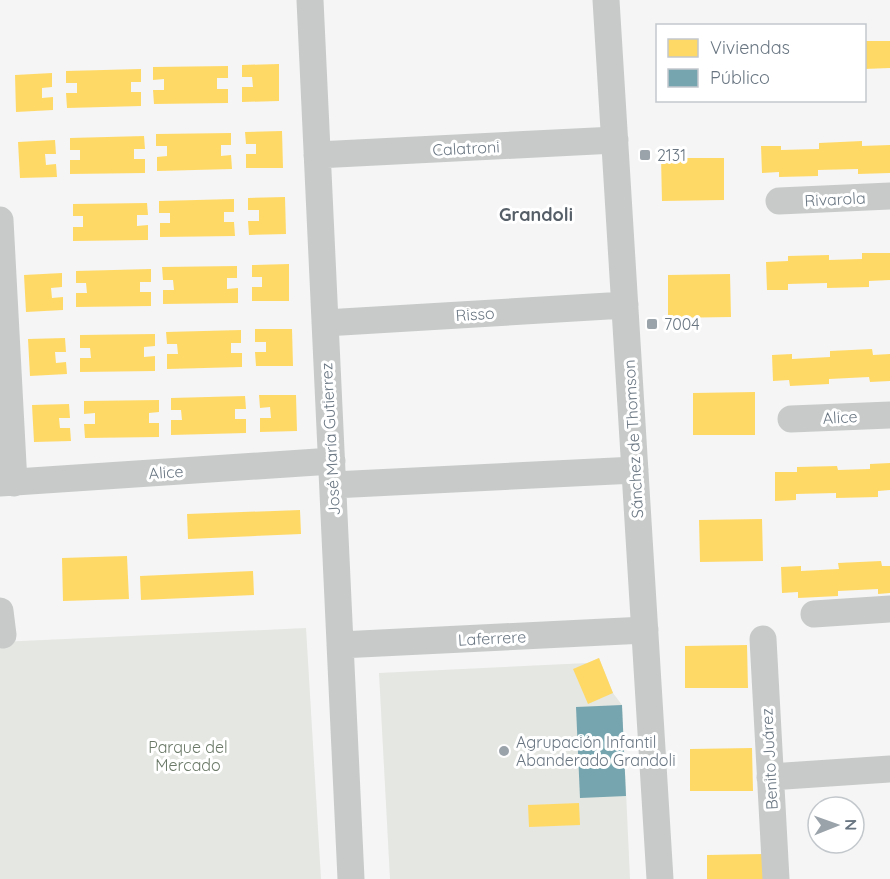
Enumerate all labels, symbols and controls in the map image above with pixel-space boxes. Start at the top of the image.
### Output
legend [656,24,866,102]
text: Viviendas [710,36,790,59]
text: Público [710,66,770,89]
street label: Calatroni [432,136,500,160]
place label: 2131 [657,145,686,165]
marker: 2131 [638,148,652,162]
street label: Rivarola [804,187,866,211]
district label: Grandoli [499,203,573,226]
street label: Risso [455,303,495,325]
place label: 7004 [664,314,700,334]
marker: 7004 [645,317,659,331]
street label: Sánchez de Thomson [619,359,647,519]
street label: José María Gutierrez [316,362,344,516]
street label: Alice [822,406,858,428]
street label: Alice [148,461,184,483]
street label: Laferrere [457,626,527,650]
street label: Benito Juárez [756,708,782,810]
place label: Agrupación Infantil Abanderado Grandoli [516,732,676,770]
park label: Parque del Mercado [148,737,228,775]
marker: Agrupación Infantil Abanderado Grandoli [497,744,511,758]
north arrow [806,795,866,855]
text: N [841,819,861,831]

